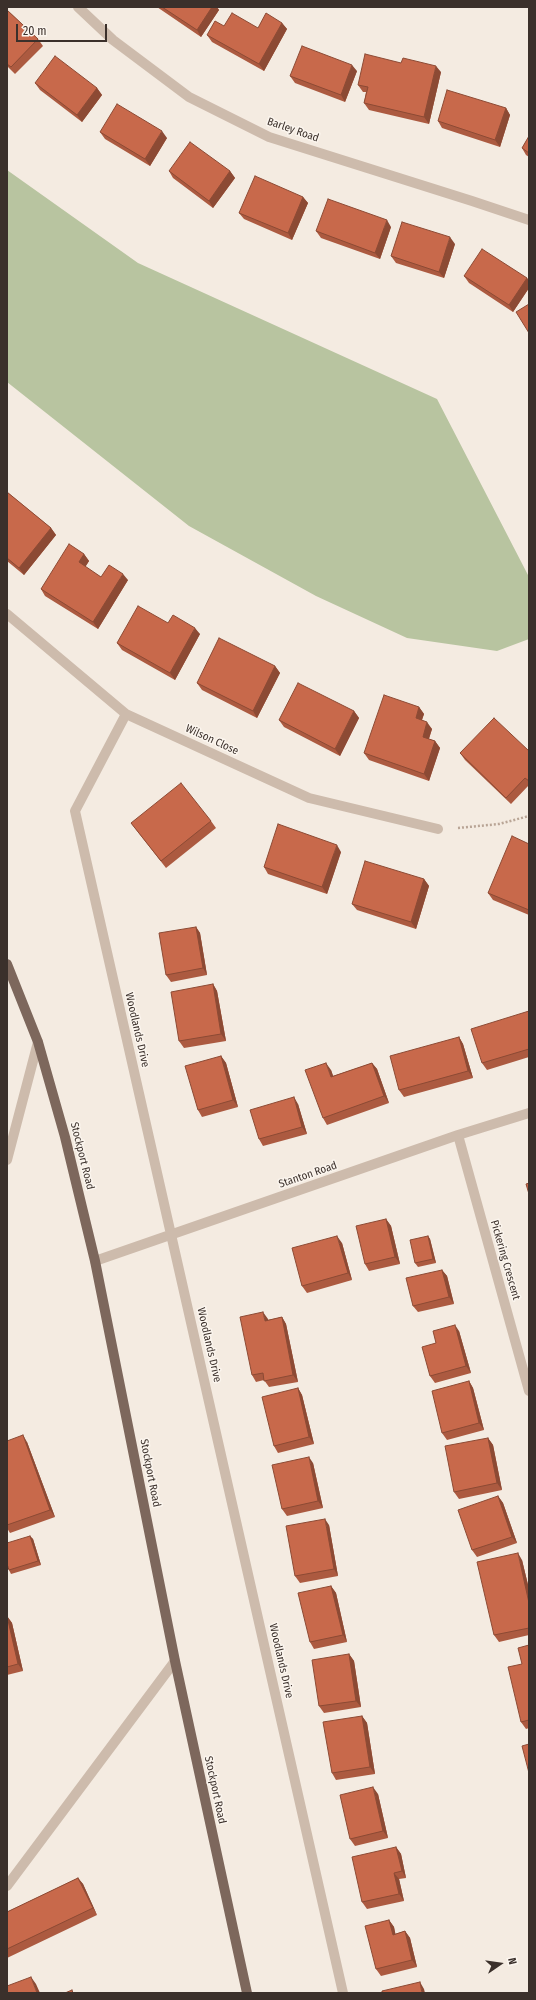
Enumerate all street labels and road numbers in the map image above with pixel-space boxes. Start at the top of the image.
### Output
street label: Barley Road [265,115,321,145]
street label: Wilson Close [183,722,241,758]
street label: Woodlands Drive [122,991,152,1069]
street label: Stockport Road [67,1121,97,1191]
street label: Stanton Road [277,1159,339,1191]
street label: Pickering Crescent [487,1219,523,1301]
street label: Woodlands Drive [194,1306,224,1384]
street label: Stockport Road [137,1438,163,1508]
street label: Woodlands Drive [266,1622,296,1700]
street label: Stockport Road [201,1755,229,1825]

